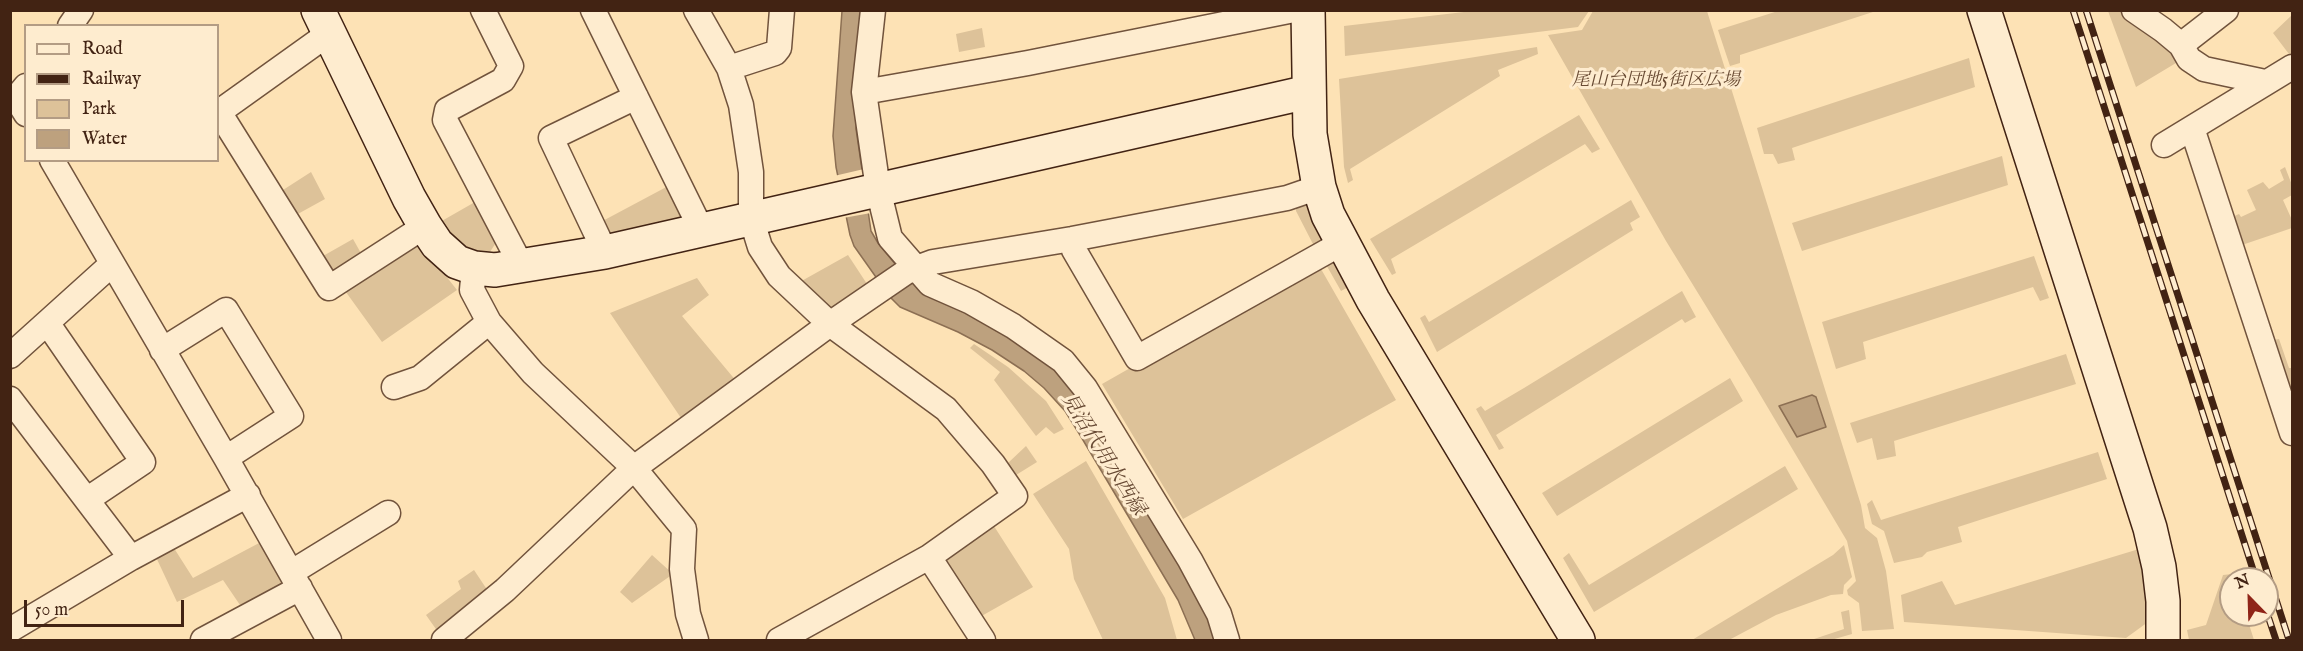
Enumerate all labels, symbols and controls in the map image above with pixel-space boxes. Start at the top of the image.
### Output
legend [24,24,219,162]
text: Road [82,38,123,61]
text: Railway [82,68,141,91]
park label: 尾山台団地5街区広場 [1572,70,1740,92]
text: Park [82,98,116,121]
text: Water [82,128,127,151]
water label: 見沼代用水西縁 [1055,389,1149,521]
north arrow [2219,567,2279,627]
text: N [2232,570,2253,594]
scale bar [27,588,188,626]
text: 50 m [35,599,68,622]

